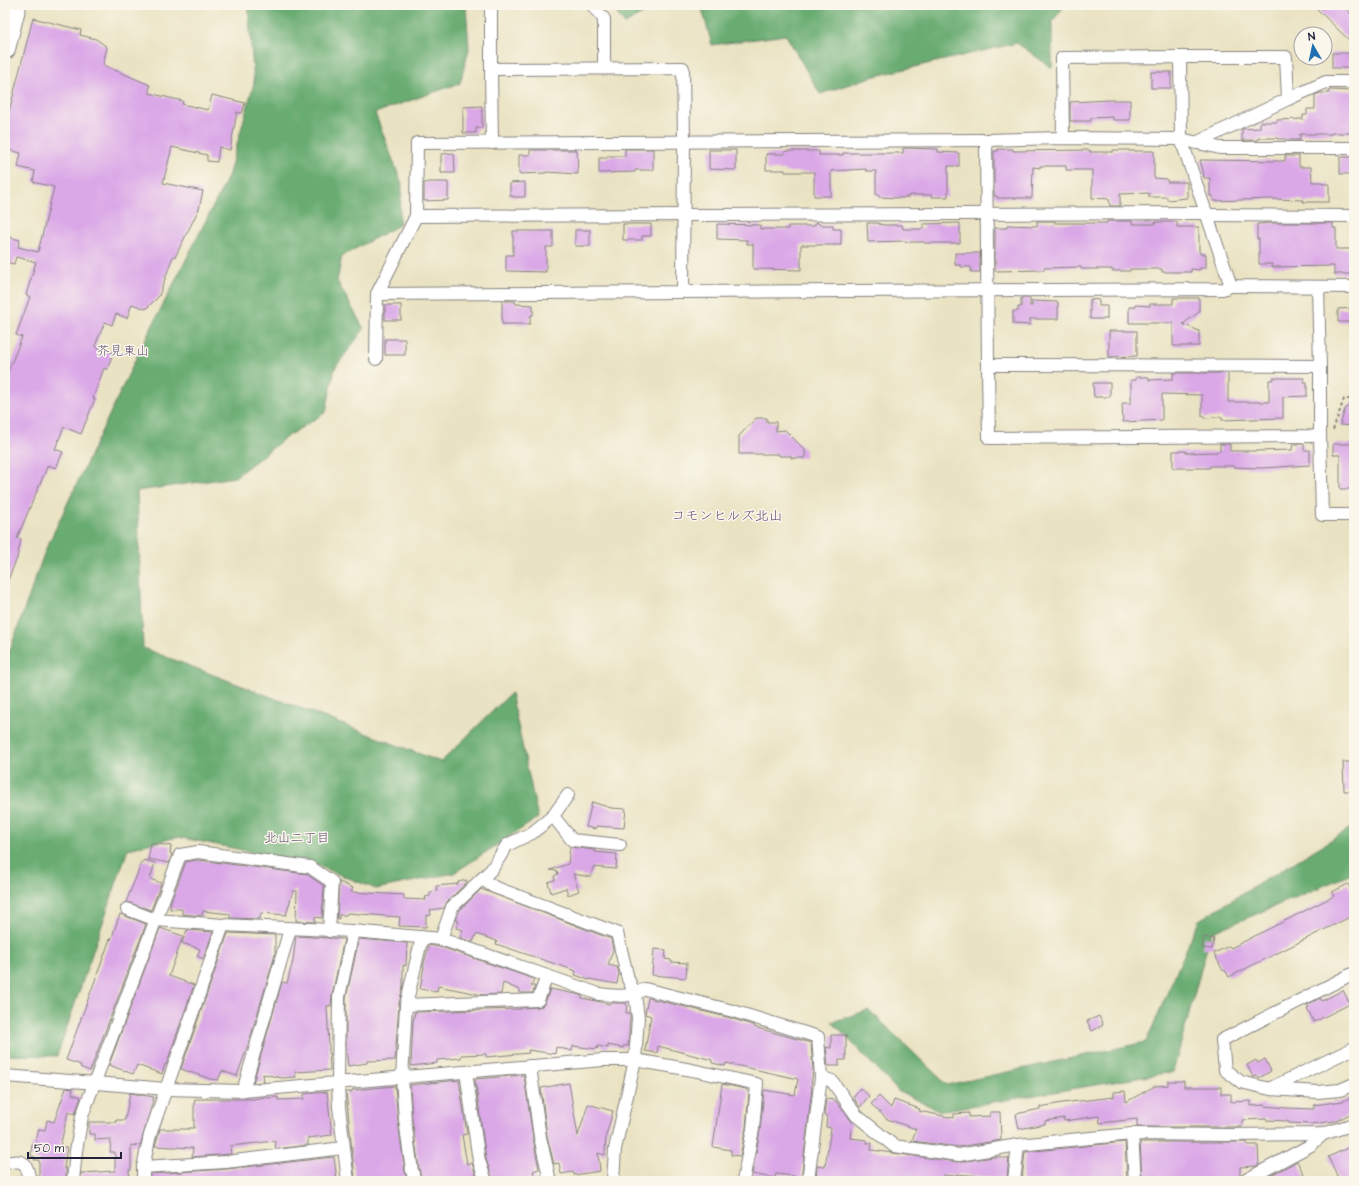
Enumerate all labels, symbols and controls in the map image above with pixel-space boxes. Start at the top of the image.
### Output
north arrow [1293,26,1333,66]
text: N [1307,29,1316,45]
district label: 芥見東山 [97,342,149,360]
district label: コモンヒルズ北山 [671,506,783,526]
district label: 北山二丁目 [264,829,330,847]
scale bar [28,1134,121,1160]
text: 50 m [34,1140,65,1157]

